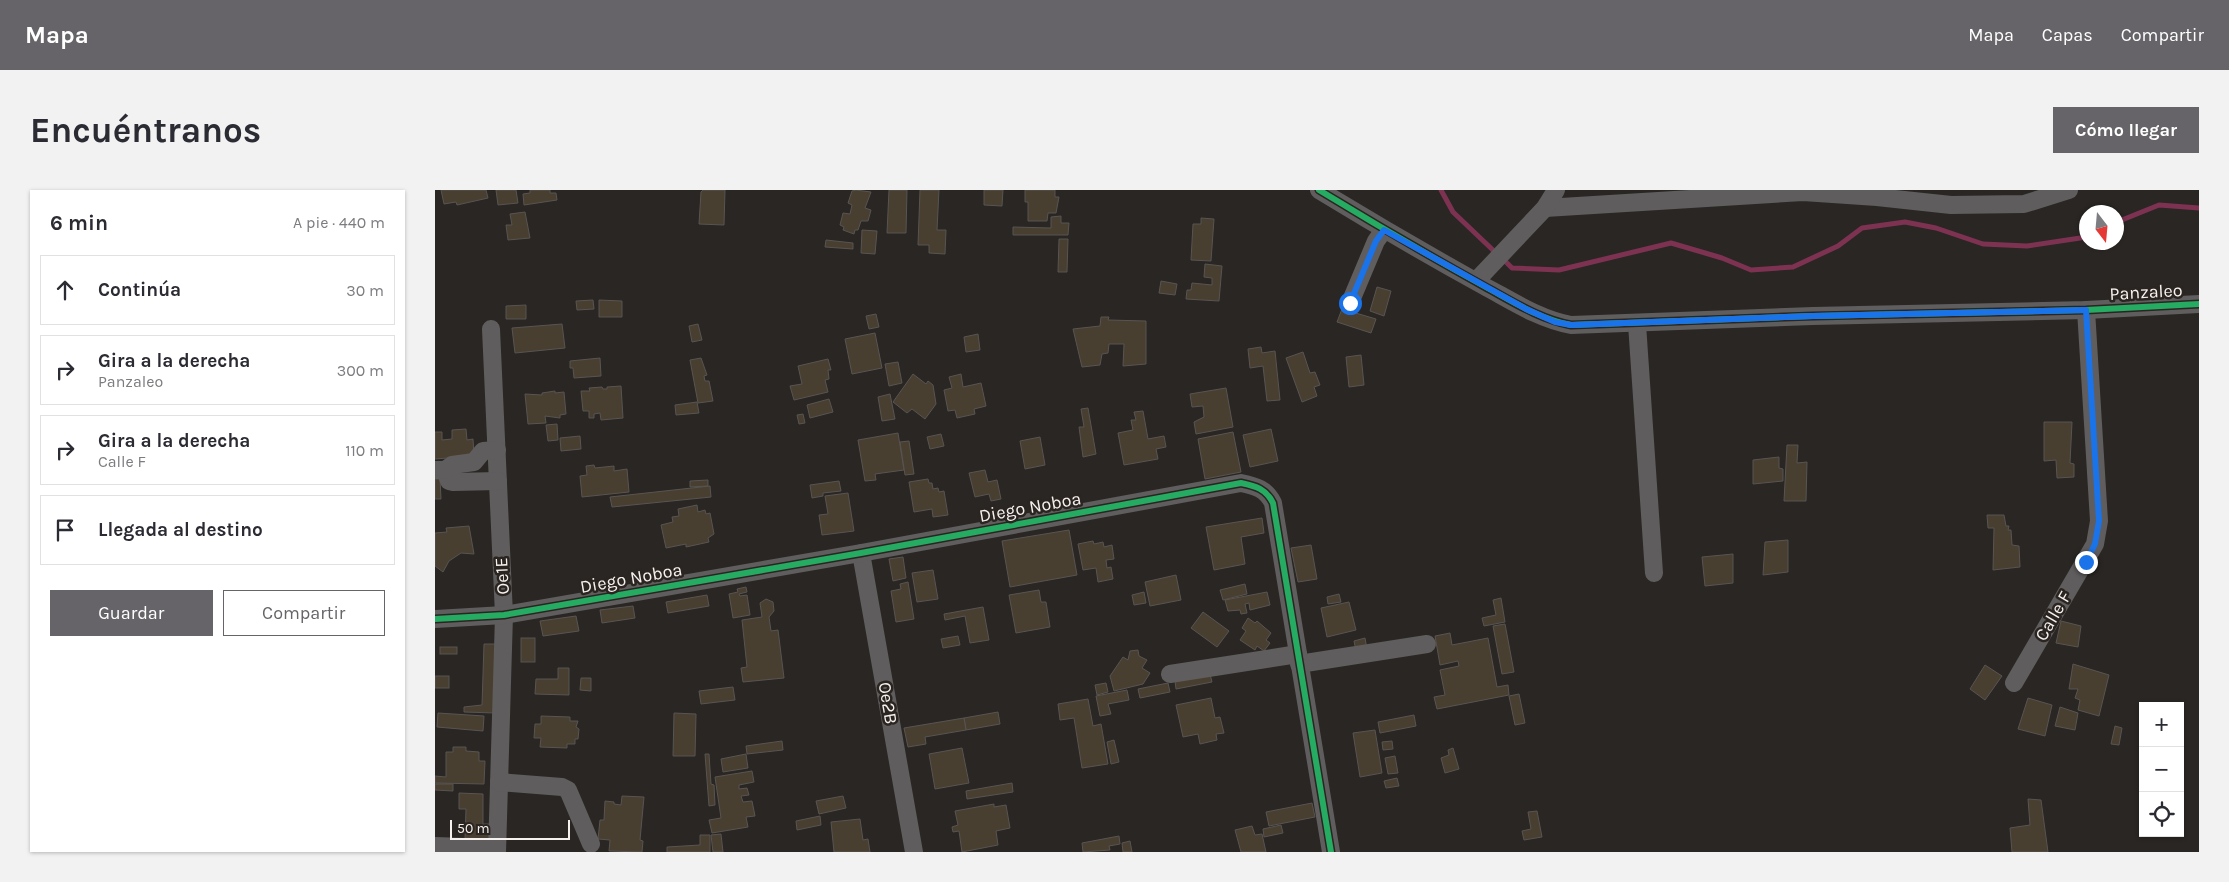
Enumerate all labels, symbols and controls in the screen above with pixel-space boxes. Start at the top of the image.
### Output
text: Mapa [25,21,89,49]
text: Mapa [1968,24,2014,46]
text: Capas [2042,24,2093,46]
text: Compartir [2121,24,2204,46]
button: Cómo llegar [2053,107,2199,153]
text: Encuéntranos [30,110,261,151]
north arrow [2079,205,2124,250]
text: 6 min [50,211,108,235]
text: A pie · 440 m [293,213,385,232]
icon: ahead [51,276,79,304]
text: Continúa [98,279,181,301]
street label: Panzaleo [2109,279,2183,305]
text: 30 m [346,281,384,300]
route start [1339,292,1362,315]
text: Gira a la derecha [98,350,250,372]
icon: right [51,356,79,384]
text: 300 m [337,361,384,380]
text: Panzaleo [98,372,163,391]
text: Gira a la derecha [98,430,250,452]
icon: right [51,436,79,464]
text: 110 m [345,441,384,460]
text: Calle F [98,452,146,471]
street label: Diego Noboa [977,487,1083,527]
icon: arrive [51,516,79,544]
text: Llegada al destino [98,519,263,541]
route end [2075,551,2098,574]
street label: Oe1E [490,557,514,595]
street label: Diego Noboa [578,558,684,598]
street label: Calle F [2030,587,2076,645]
button: Guardar [50,590,213,636]
button: Compartir [223,590,385,636]
street label: Oe2B [873,680,903,726]
map controls [2139,702,2184,837]
button: + [2139,702,2184,747]
button: − [2139,747,2184,792]
button: locate [2139,792,2184,837]
scale bar [450,817,570,840]
text: 50 m [457,820,490,837]

